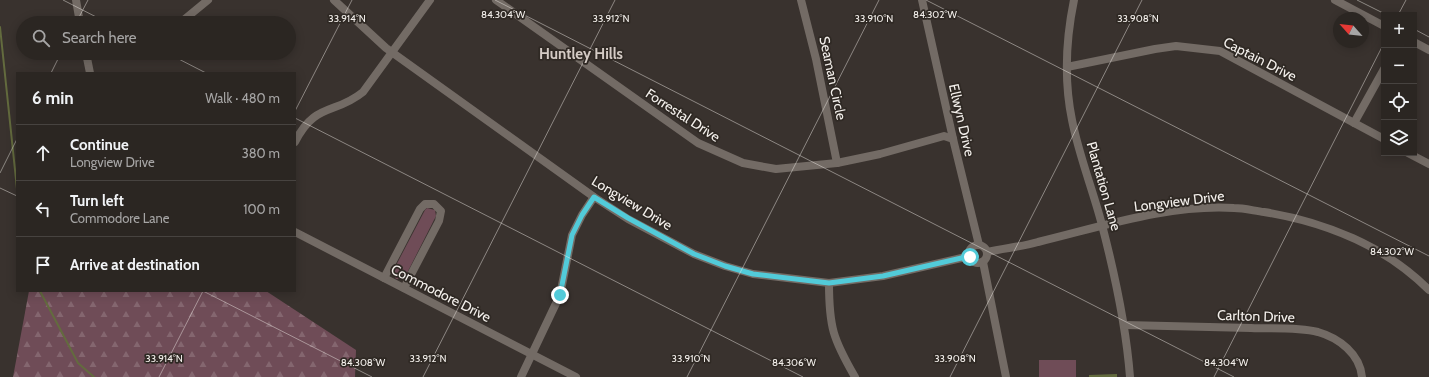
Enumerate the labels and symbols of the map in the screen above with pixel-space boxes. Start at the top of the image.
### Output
text: 84.304°W [481,8,526,21]
text: 84.302°W [913,8,957,21]
text: 33.914°N [328,12,366,25]
text: 33.912°N [592,12,630,25]
text: 33.910°N [855,12,893,25]
text: 33.908°N [1117,12,1159,25]
north arrow [1333,12,1369,48]
street label: Captain Drive [1220,33,1300,85]
street label: Seaman Circle [815,35,851,121]
district label: Huntley Hills [539,45,623,63]
street label: Ellwyn Drive [945,82,979,158]
street label: Forrestal Drive [642,84,724,146]
street label: Plantation Lane [1083,139,1125,233]
street label: Longview Drive [588,172,676,234]
street label: Longview Drive [1133,187,1225,215]
text: 84.302°W [1370,245,1414,258]
route start [961,248,979,266]
street label: Commodore Drive [388,260,494,326]
route end [551,286,569,304]
street label: Carlton Drive [1217,306,1295,326]
text: 33.914°N [145,352,183,365]
text: 33.912°N [409,352,447,365]
text: 33.910°N [672,352,710,365]
text: 33.908°N [934,352,976,365]
text: 84.308°W [341,356,386,369]
text: 84.306°W [772,356,817,369]
text: 84.304°W [1204,356,1249,369]

